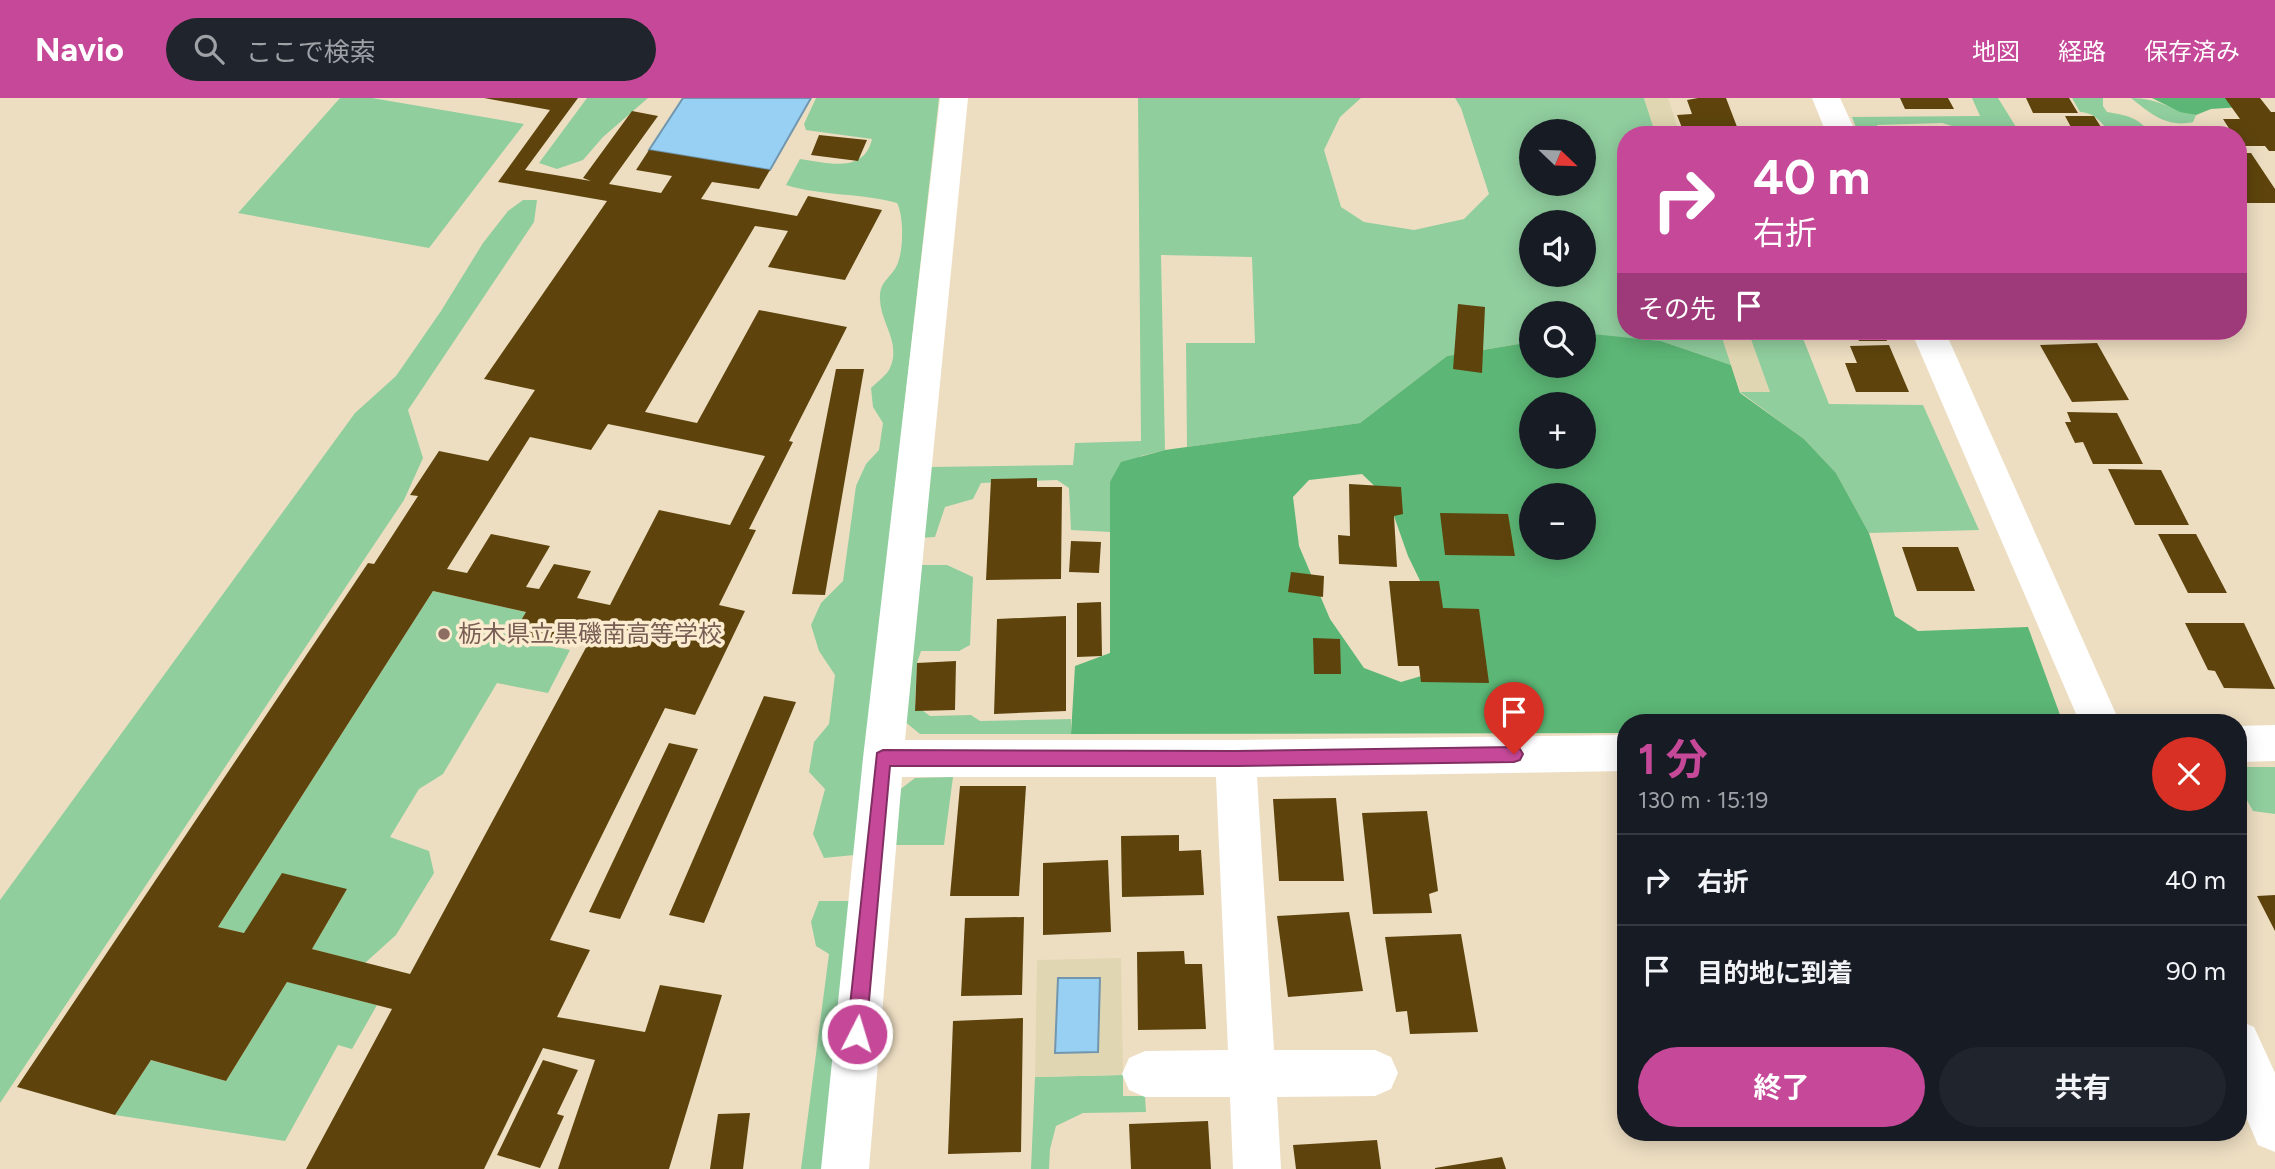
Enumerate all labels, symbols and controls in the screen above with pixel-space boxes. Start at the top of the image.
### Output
search box [166,18,656,81]
text: Navio [35,30,124,69]
icon: search [190,30,228,68]
text: ここで検索 [246,36,376,68]
text: 地図 [1972,37,2020,66]
text: 経路 [2058,37,2106,66]
text: 保存済み [2144,37,2240,66]
north arrow [1519,119,1596,196]
map controls [1519,119,1596,560]
text: 40 m [1753,147,1870,206]
icon: right [1638,154,1729,245]
button: sound [1519,210,1596,287]
text: 右折 [1753,214,1817,252]
icon: arrive [1730,287,1768,325]
text: その先 [1638,293,1716,325]
button: search [1519,301,1596,378]
button: + [1519,392,1596,469]
button: − [1519,483,1596,560]
place label: 栃木県立黒磯南高等学校 [458,619,722,648]
marker: 栃木県立黒磯南高等学校 [436,626,452,642]
pin [1484,682,1544,754]
icon: arrive [1495,693,1533,731]
text: 1 分 [1638,734,1708,785]
button: close [2152,737,2226,811]
text: 130 m · 15:19 [1638,786,1768,814]
icon: right [1638,861,1676,899]
text: 40 m [2165,864,2226,896]
text: 右折 [1697,866,1749,898]
icon: arrive [1638,952,1676,990]
text: 90 m [2166,955,2226,987]
text: 目的地に到着 [1697,957,1853,989]
position arrow [820,997,894,1071]
button: 終了 [1638,1047,1925,1127]
button: 共有 [1939,1047,2226,1127]

